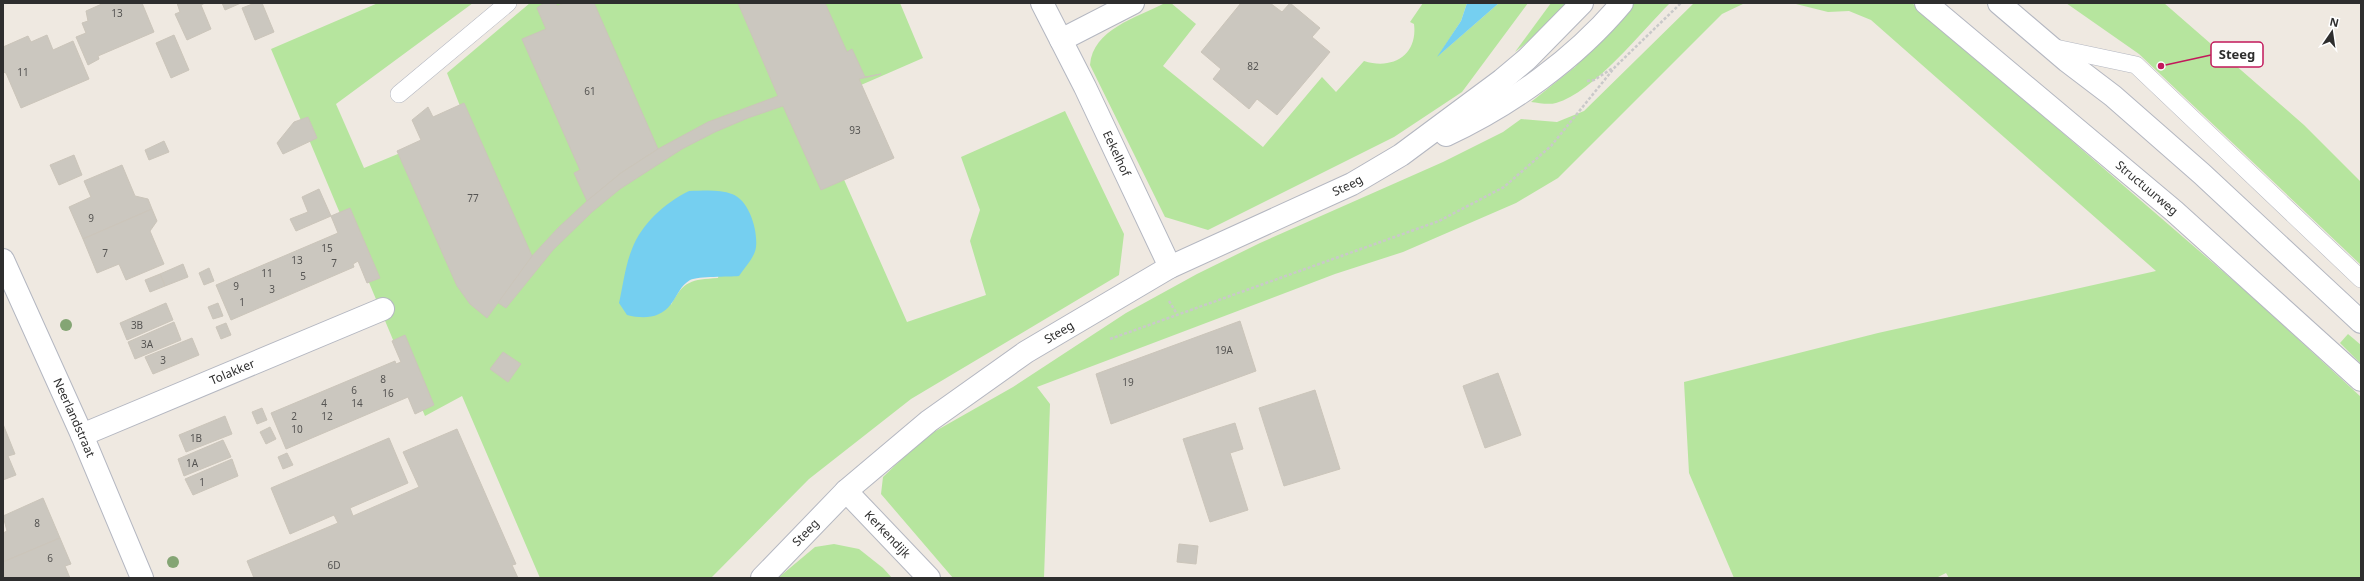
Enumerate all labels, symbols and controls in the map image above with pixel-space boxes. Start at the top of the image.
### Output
house number: 13 [111,6,123,20]
north arrow [2312,12,2352,52]
text: N [2328,13,2340,30]
callout: Steeg [2211,42,2263,67]
text: Steeg [2219,45,2255,63]
house number: 82 [1247,59,1259,73]
house number: 11 [17,65,29,79]
house number: 61 [584,84,596,98]
house number: 93 [849,123,861,137]
street label: Eekelhof [1099,128,1135,180]
street label: Structuurweg [2112,156,2182,219]
street label: Steeg [1329,171,1366,200]
house number: 77 [467,191,479,205]
house number: 9 [88,211,94,225]
house number: 15 [321,241,333,255]
house number: 7 [102,246,108,260]
house number: 13 [291,253,303,267]
house number: 7 [331,256,337,270]
house number: 11 [261,266,273,280]
house number: 5 [300,269,306,283]
house number: 9 [233,279,239,293]
house number: 3 [269,282,275,296]
house number: 1 [239,295,245,309]
street label: Steeg [1041,317,1077,347]
house number: 3B [131,318,143,332]
house number: 3A [141,337,154,351]
house number: 19A [1215,343,1234,357]
house number: 3 [160,353,166,367]
street label: Tolakker [207,355,257,389]
house number: 8 [380,372,386,386]
street label: Neerlandstraat [49,375,100,460]
house number: 19 [1122,375,1134,389]
house number: 6 [351,383,357,397]
house number: 16 [382,386,394,400]
house number: 4 [321,396,327,410]
house number: 14 [351,396,363,410]
house number: 2 [291,409,297,423]
house number: 12 [321,409,333,423]
house number: 10 [291,422,303,436]
house number: 1B [190,431,202,445]
house number: 1A [186,456,199,470]
house number: 1 [199,475,205,489]
street label: Kerkendijk [861,507,915,562]
street label: Steeg [788,515,823,550]
house number: 8 [34,516,40,530]
house number: 6 [47,551,53,565]
house number: 6D [327,558,341,572]

